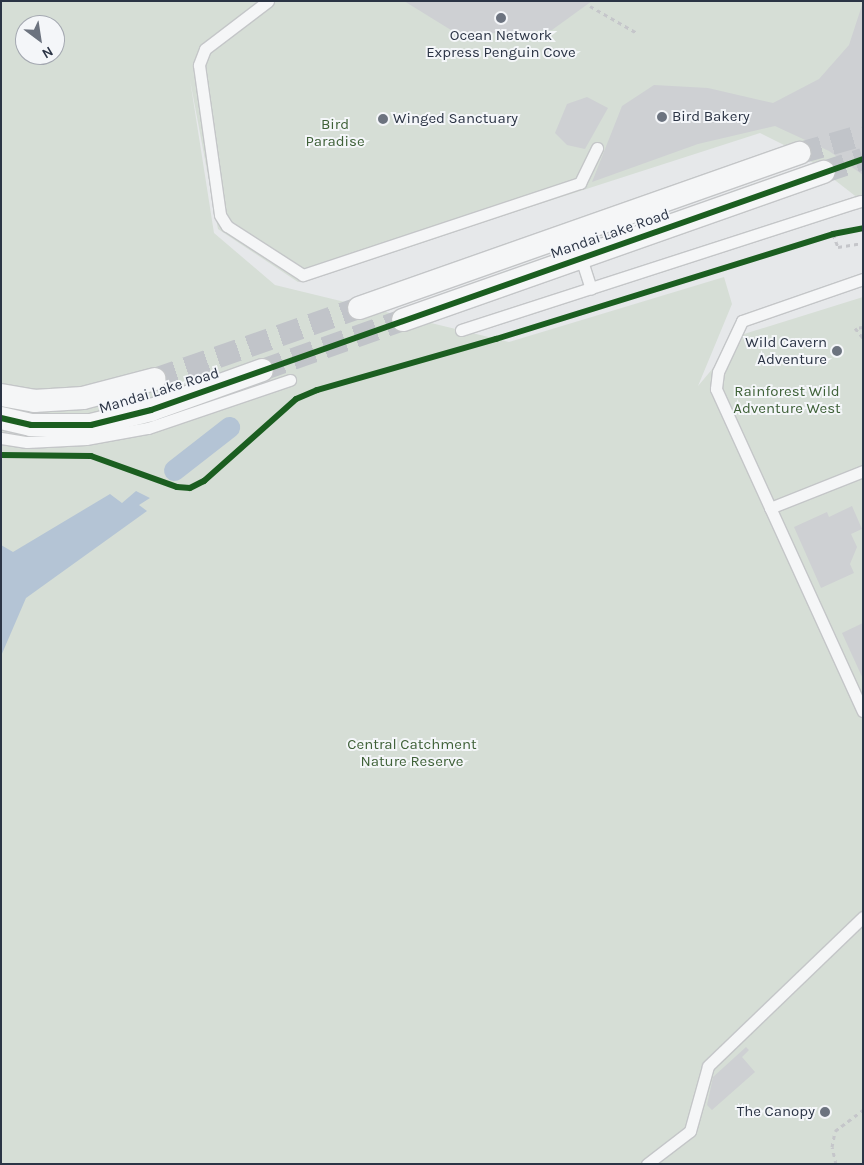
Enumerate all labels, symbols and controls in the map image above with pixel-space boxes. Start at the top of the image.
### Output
marker: Ocean Network Express Penguin Cove [495,12,507,24]
north arrow [15,15,65,65]
place label: Ocean Network Express Penguin Cove [426,26,576,61]
text: N [39,43,56,62]
place label: Bird Bakery [672,108,750,126]
place label: Winged Sanctuary [393,110,518,128]
marker: Bird Bakery [656,111,668,123]
marker: Winged Sanctuary [377,113,389,125]
park label: Bird Paradise [305,115,365,150]
street label: Mandai Lake Road [548,205,672,263]
place label: Wild Cavern Adventure [745,333,827,368]
marker: Wild Cavern Adventure [831,345,843,357]
street label: Mandai Lake Road [97,364,221,418]
park label: Rainforest Wild Adventure West [733,382,841,417]
park label: Central Catchment Nature Reserve [347,735,477,770]
place label: The Canopy [737,1103,815,1121]
marker: The Canopy [819,1106,831,1118]

